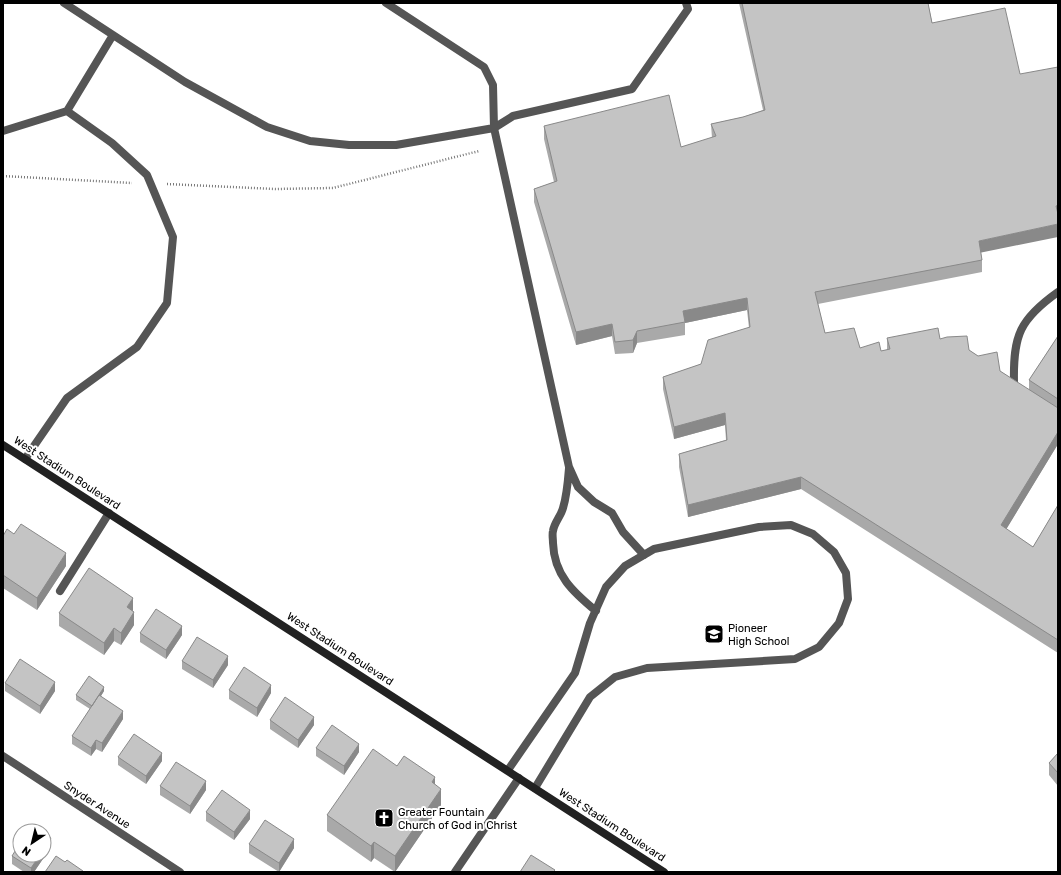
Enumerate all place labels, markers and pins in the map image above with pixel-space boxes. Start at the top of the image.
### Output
place label: Pioneer High School [728,622,789,648]
school or university icon: Pioneer High School [703,623,725,645]
place label: Greater Fountain Church of God in Christ [398,806,518,832]
church icon: Greater Fountain Church of God in Christ [373,807,395,829]

